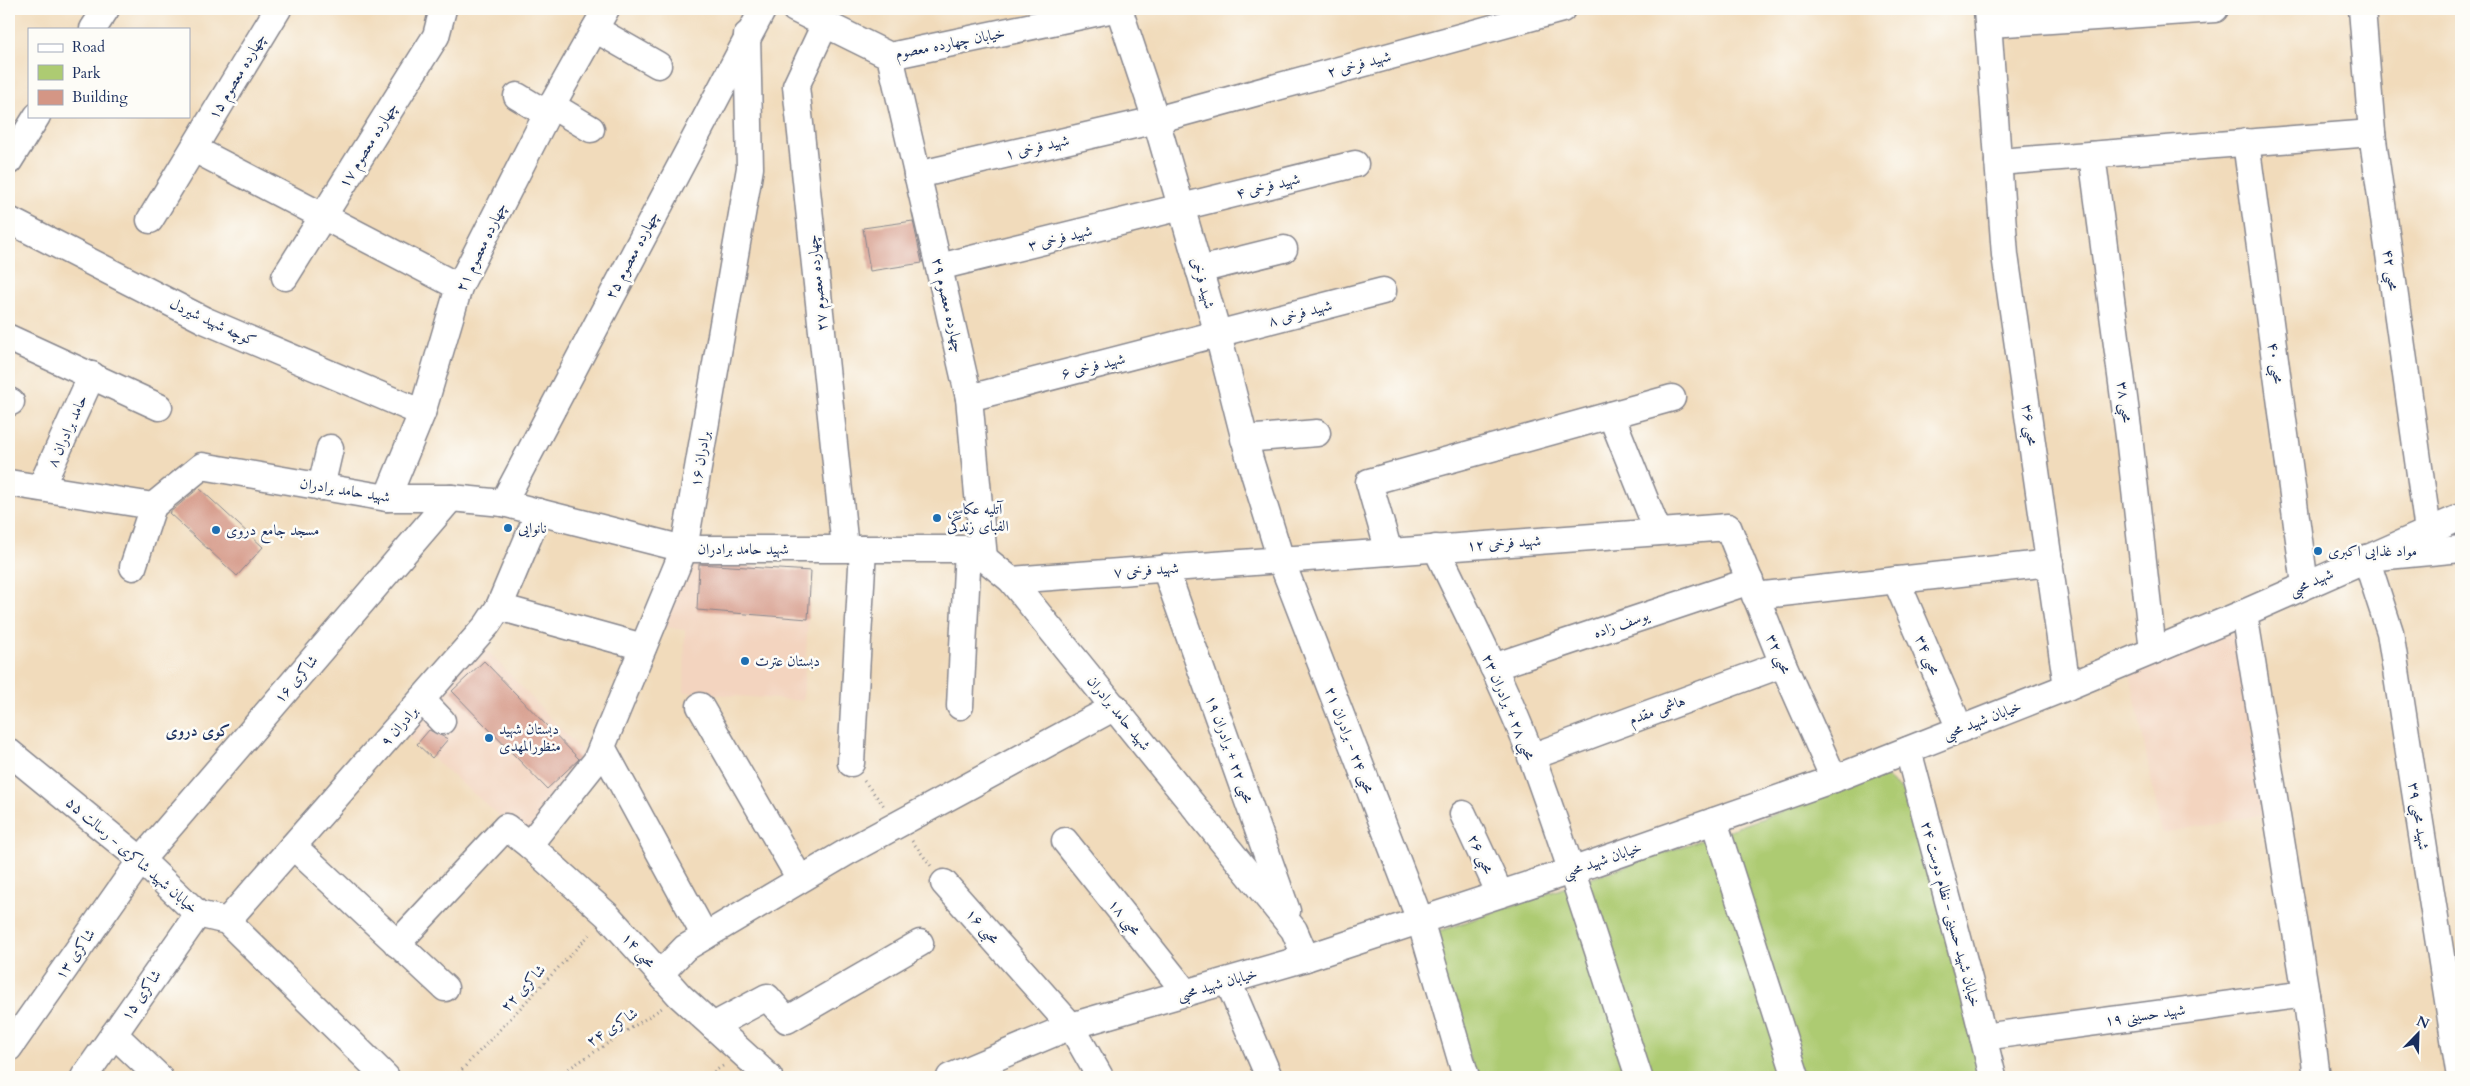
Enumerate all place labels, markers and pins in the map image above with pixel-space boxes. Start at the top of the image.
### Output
place label: آتلیه عکاسی الفبای زندگی [947,499,1009,536]
marker: آتلیه عکاسی الفبای زندگی [931,512,943,524]
place label: نانوایی [518,518,547,538]
place label: مسجد جامع دروی [226,520,319,544]
marker: نانوایی [502,522,514,534]
marker: مسجد جامع دروی [210,524,222,536]
place label: مواد غذایی اکبری [2328,541,2417,561]
marker: مواد غذایی اکبری [2312,545,2324,557]
place label: دبستان عترت [755,651,820,671]
marker: دبستان عترت [739,655,751,667]
place label: دبستان شهید منظورالمهدی [499,719,561,756]
marker: دبستان شهید منظورالمهدی [483,732,495,744]

